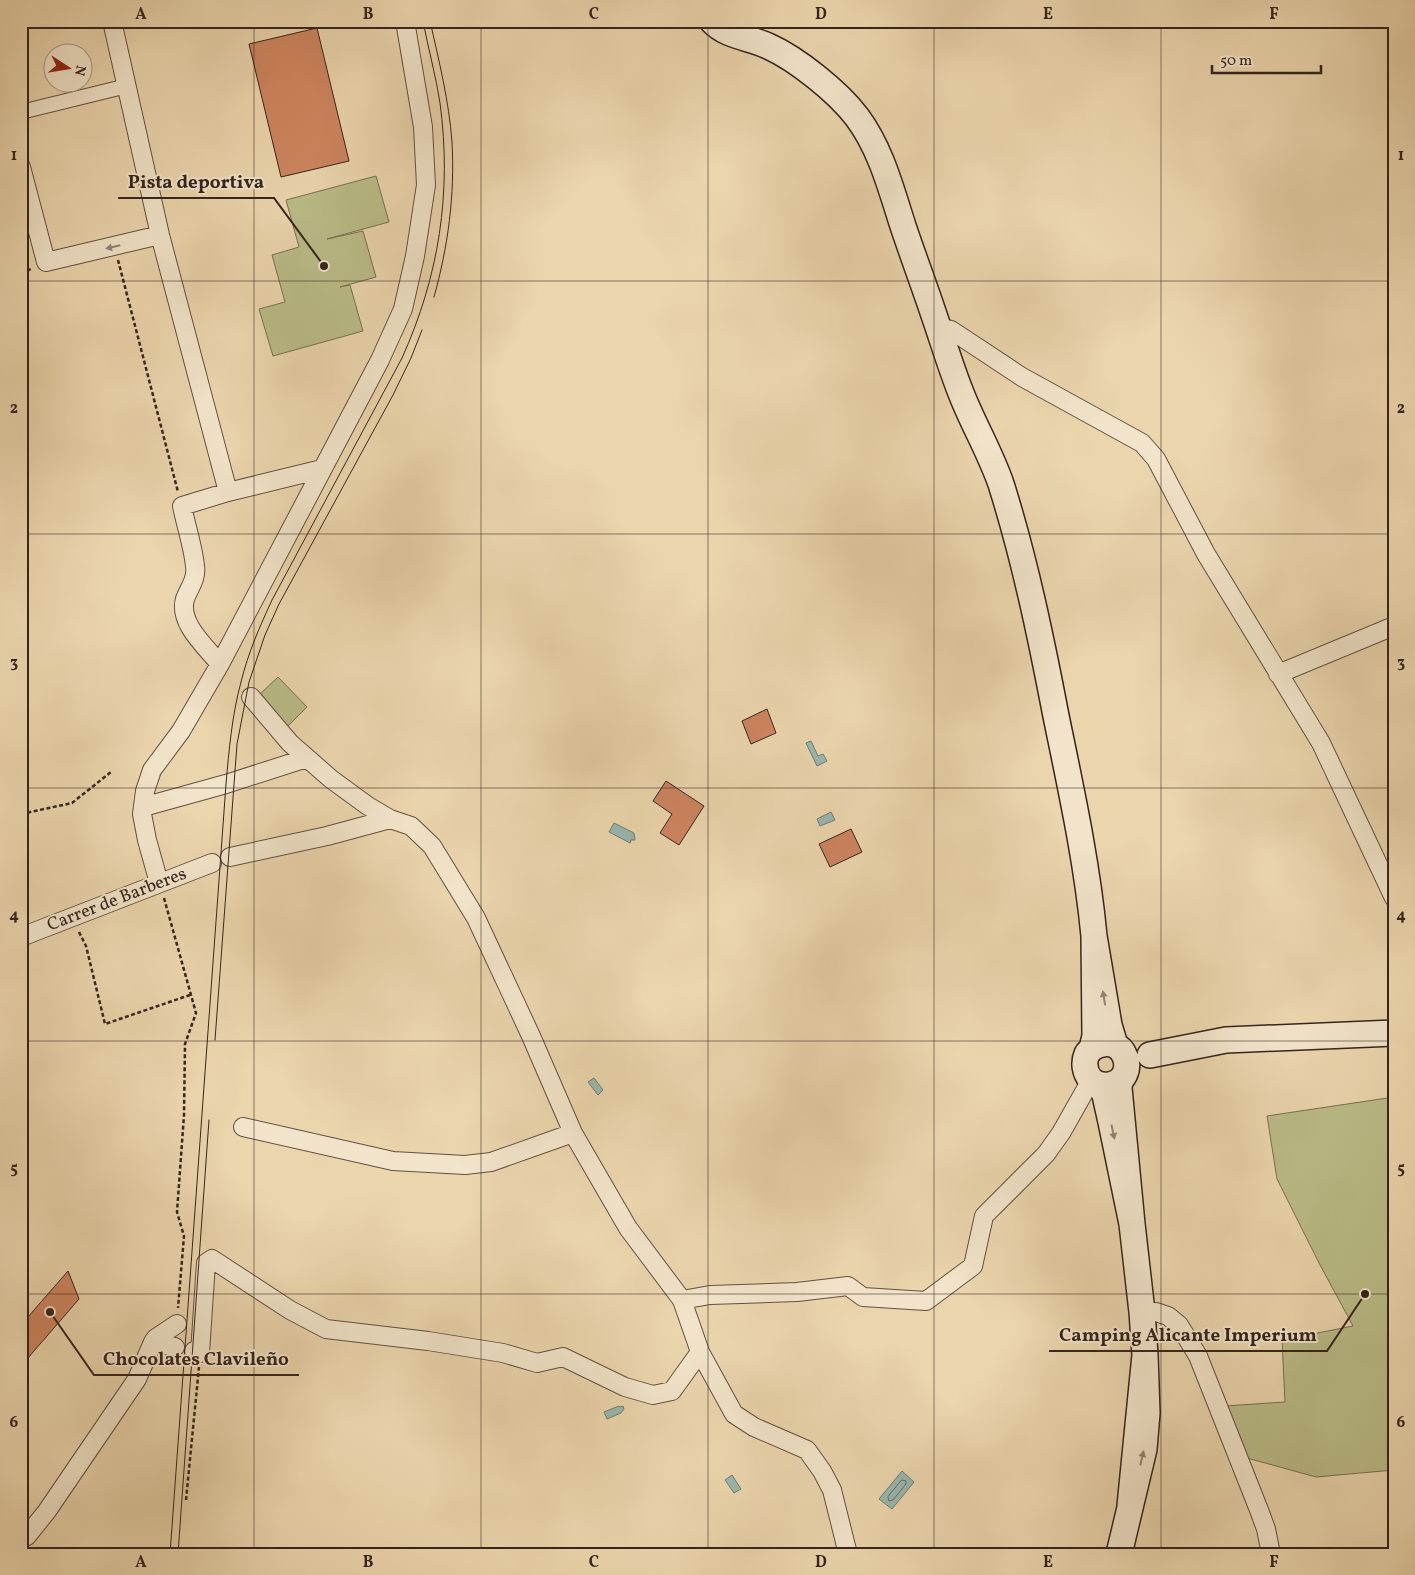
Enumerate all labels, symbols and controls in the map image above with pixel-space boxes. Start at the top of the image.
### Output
text: A [135,4,147,26]
text: B [363,4,374,26]
text: C [589,4,599,26]
text: D [815,4,827,26]
text: E [1043,4,1053,26]
text: F [1269,4,1279,26]
north arrow [42,42,92,92]
scale bar [1212,42,1321,74]
text: 50 m [1220,51,1252,72]
text: N [69,63,90,77]
text: 1 [11,145,17,167]
text: 1 [1398,145,1404,167]
callout: Pista deportiva [118,164,274,198]
text: Pista deportiva [128,170,264,196]
one-way arrow [105,243,120,251]
text: 2 [10,398,18,420]
text: 2 [1397,398,1405,420]
text: 3 [10,652,18,674]
text: 3 [1397,652,1405,674]
street label: Carrer de Barberes [44,862,190,938]
text: 4 [9,905,19,927]
text: 4 [1396,905,1406,927]
one-way arrow [1100,989,1108,1005]
one-way arrow [1109,1124,1117,1139]
text: 5 [10,1158,18,1180]
text: 5 [1397,1158,1405,1180]
callout: Camping Alicante Imperium [1049,1317,1327,1351]
text: Camping Alicante Imperium [1059,1323,1317,1349]
callout: Chocolates Clavileño [94,1341,299,1375]
text: Chocolates Clavileño [103,1347,289,1373]
text: 6 [10,1412,19,1434]
text: 6 [1397,1412,1406,1434]
one-way arrow [1138,1451,1146,1466]
text: A [135,1552,147,1574]
text: B [363,1552,374,1574]
text: C [589,1552,599,1574]
text: D [815,1552,827,1574]
text: E [1043,1552,1053,1574]
text: F [1269,1552,1279,1574]

